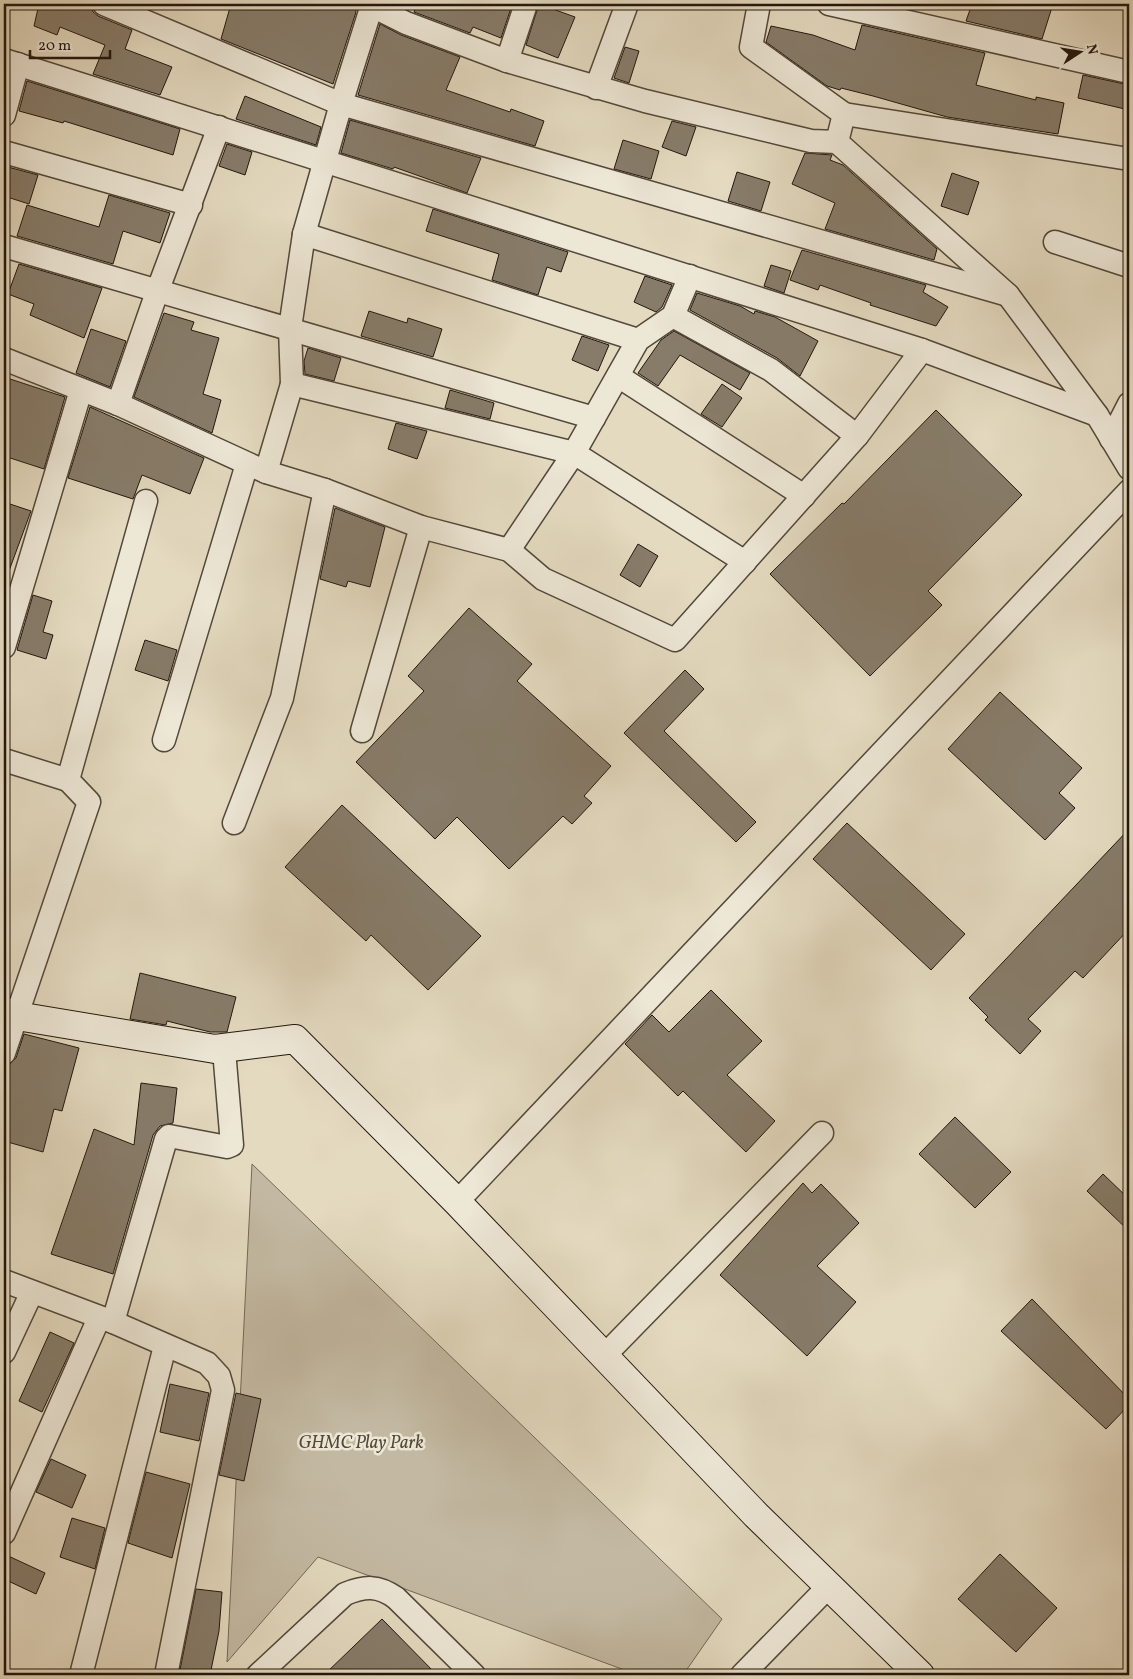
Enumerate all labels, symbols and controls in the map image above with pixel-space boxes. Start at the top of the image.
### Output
scale bar [30,28,110,60]
north arrow [1056,28,1106,78]
text: 20 m [38,36,71,57]
text: N [1081,43,1102,57]
park label: GHMC Play Park [298,1431,424,1456]

